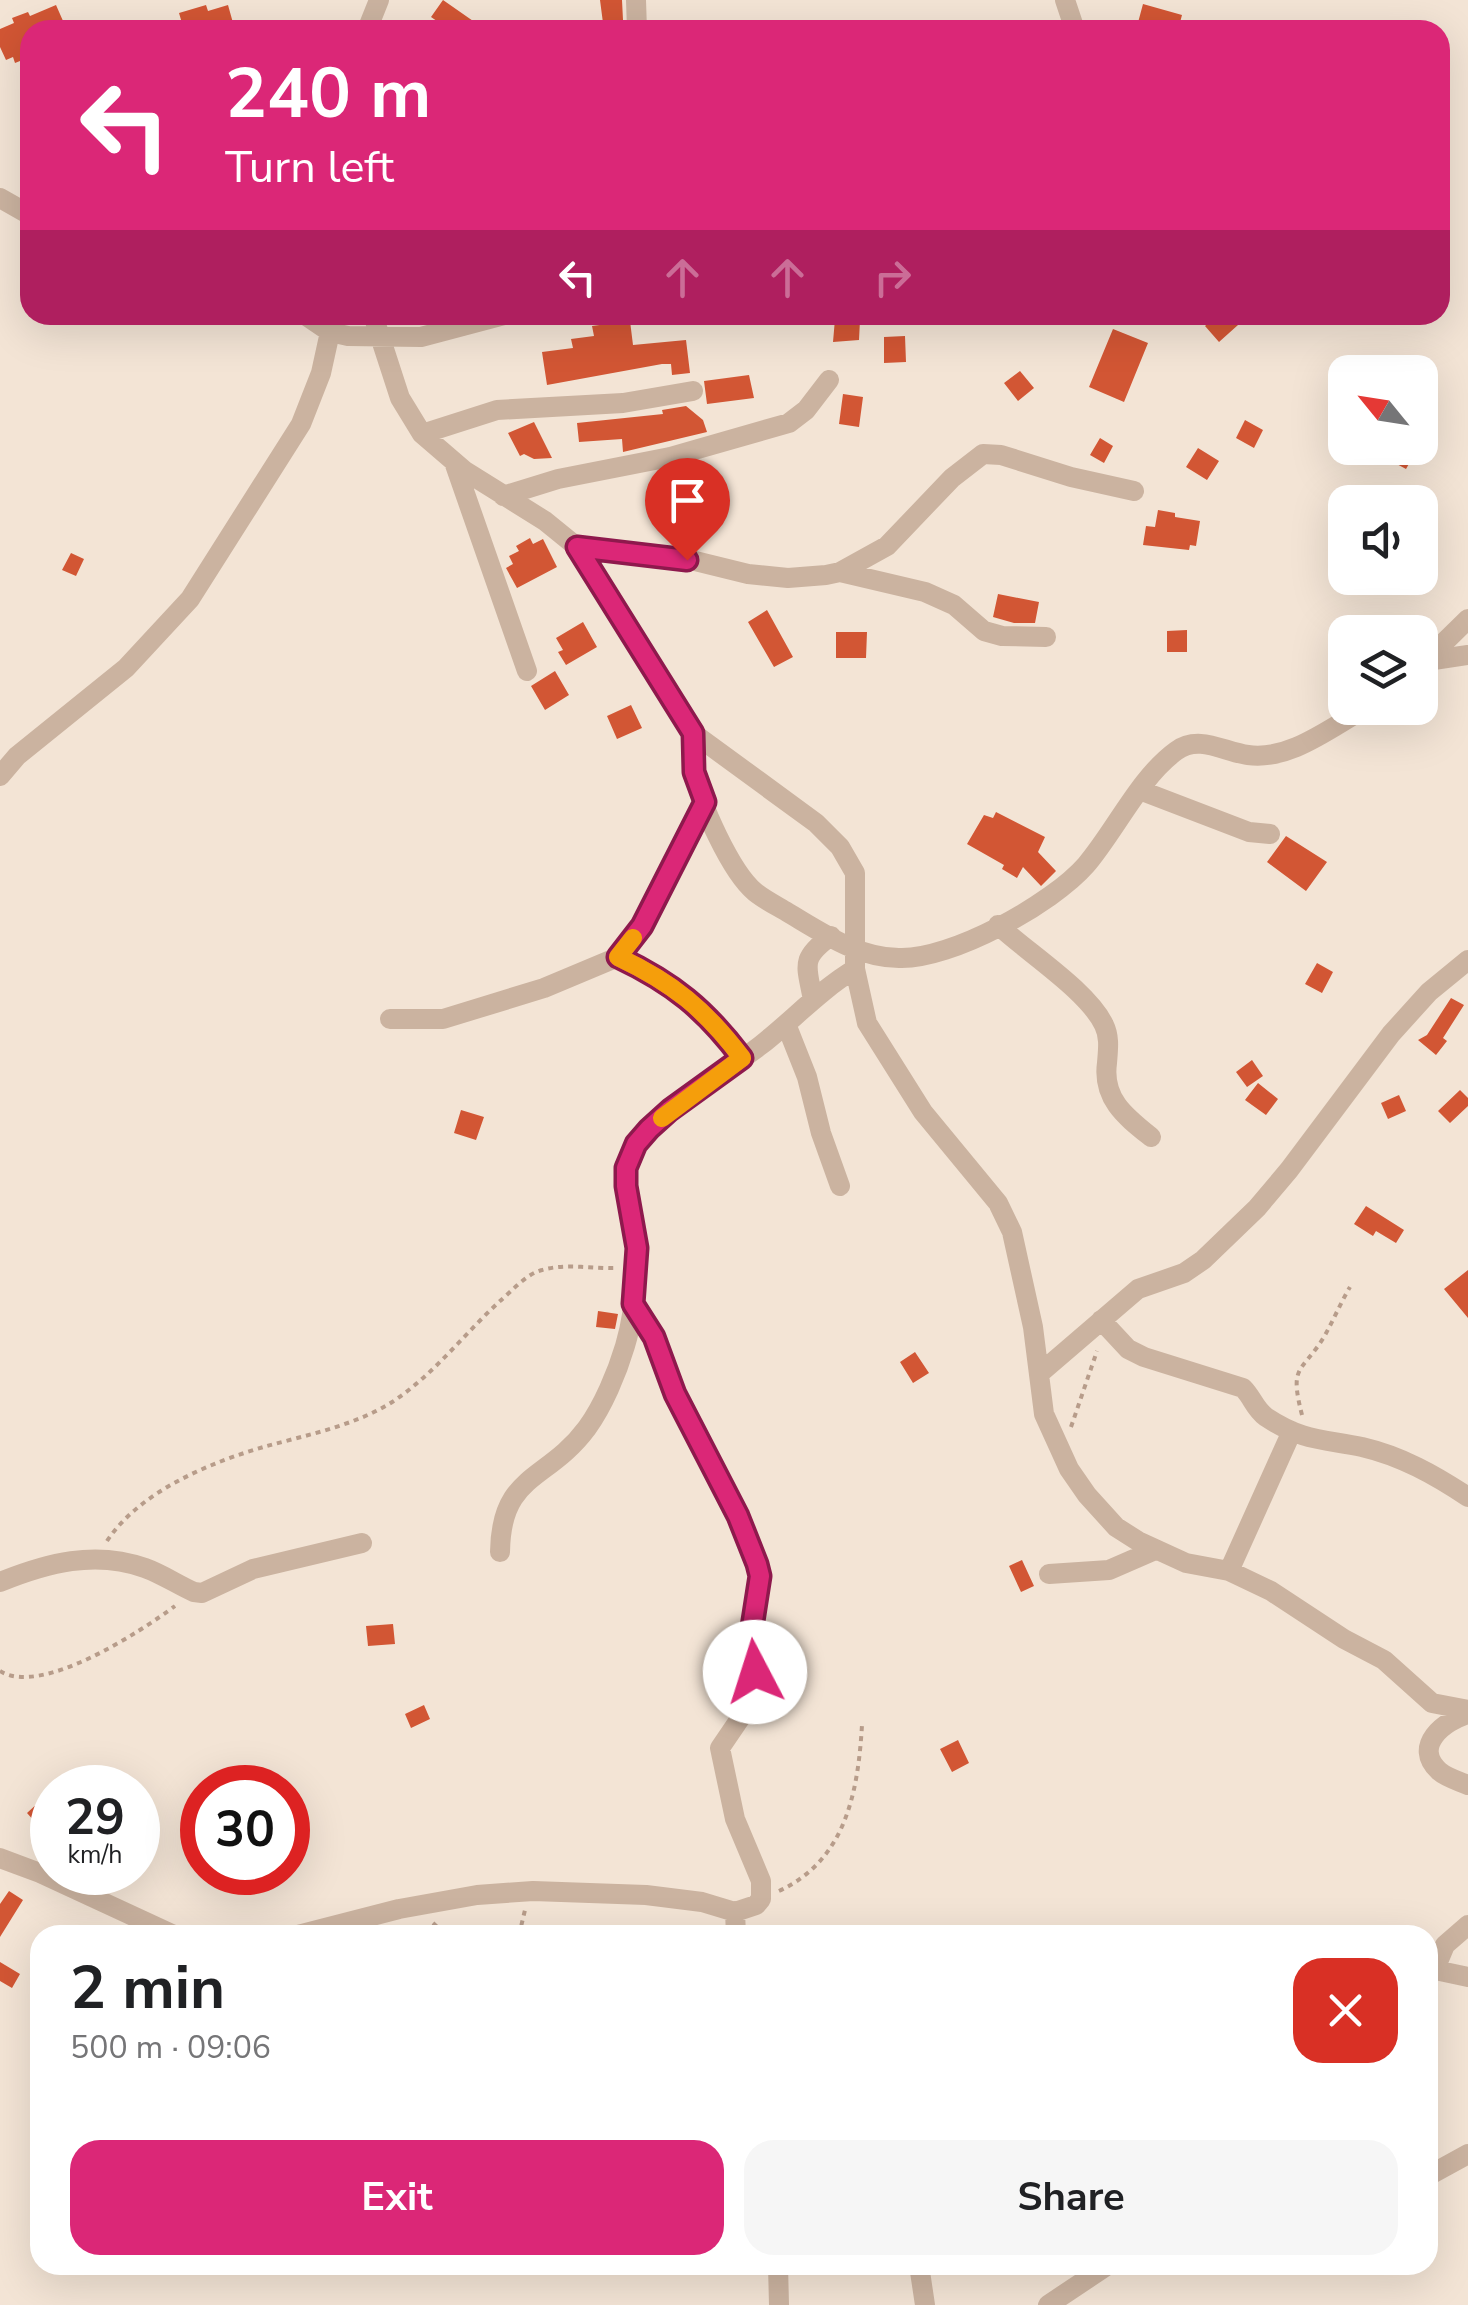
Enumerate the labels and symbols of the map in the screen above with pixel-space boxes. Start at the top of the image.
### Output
north arrow [1328,355,1438,465]
pin [645,458,730,561]
position arrow [703,1620,807,1724]
speed limit sign: 30 [180,1765,310,1895]

